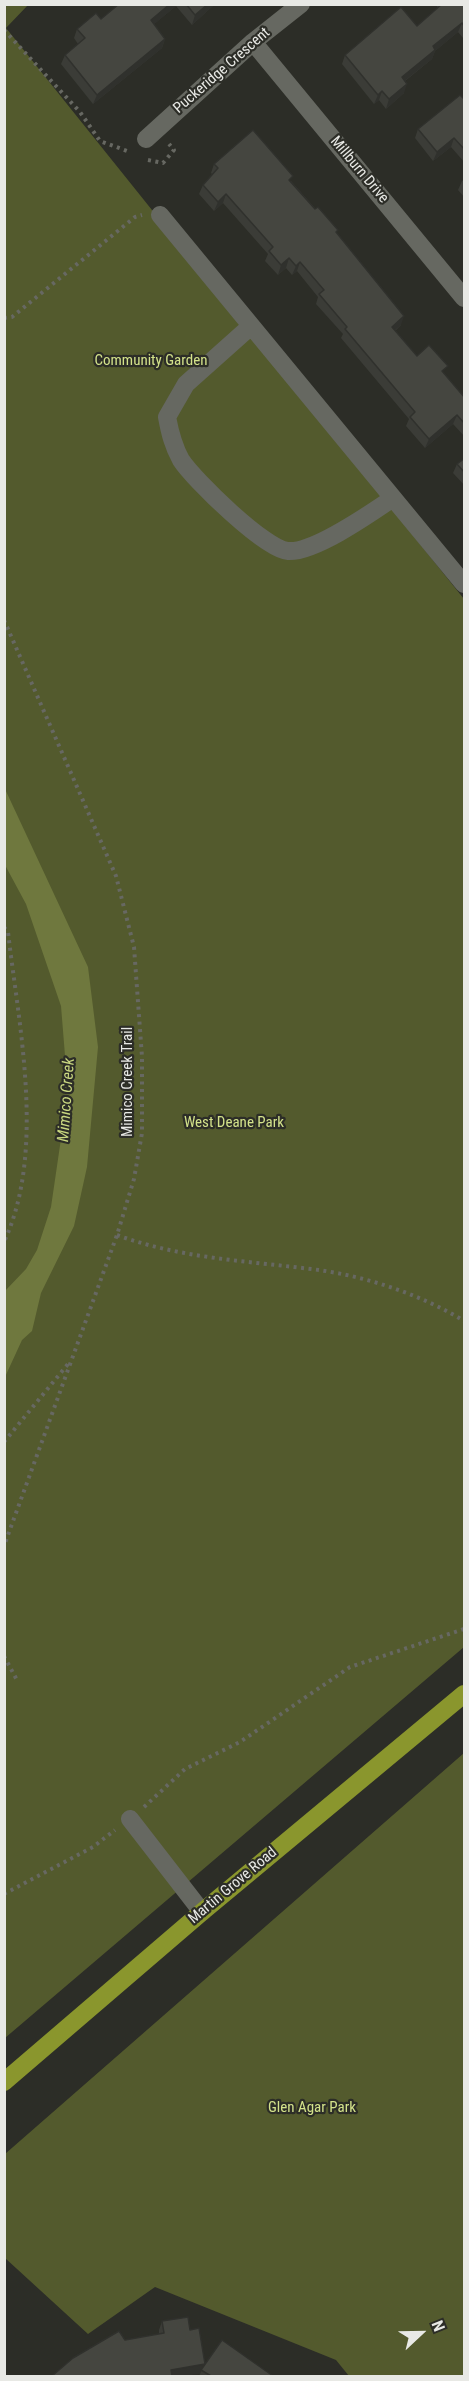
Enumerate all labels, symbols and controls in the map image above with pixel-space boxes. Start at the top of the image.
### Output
street label: Puckeridge Crescent [170,24,274,118]
street label: Millburn Drive [326,133,392,207]
park label: Community Garden [95,352,207,370]
street label: Mimico Creek Trail [119,1027,137,1137]
water label: Mimico Creek [54,1057,80,1143]
park label: West Deane Park [184,1114,284,1132]
street label: Martin Grove Road [185,1844,281,1928]
park label: Glen Agar Park [268,2099,356,2117]
north arrow [391,2303,451,2363]
text: N [428,2318,449,2334]

